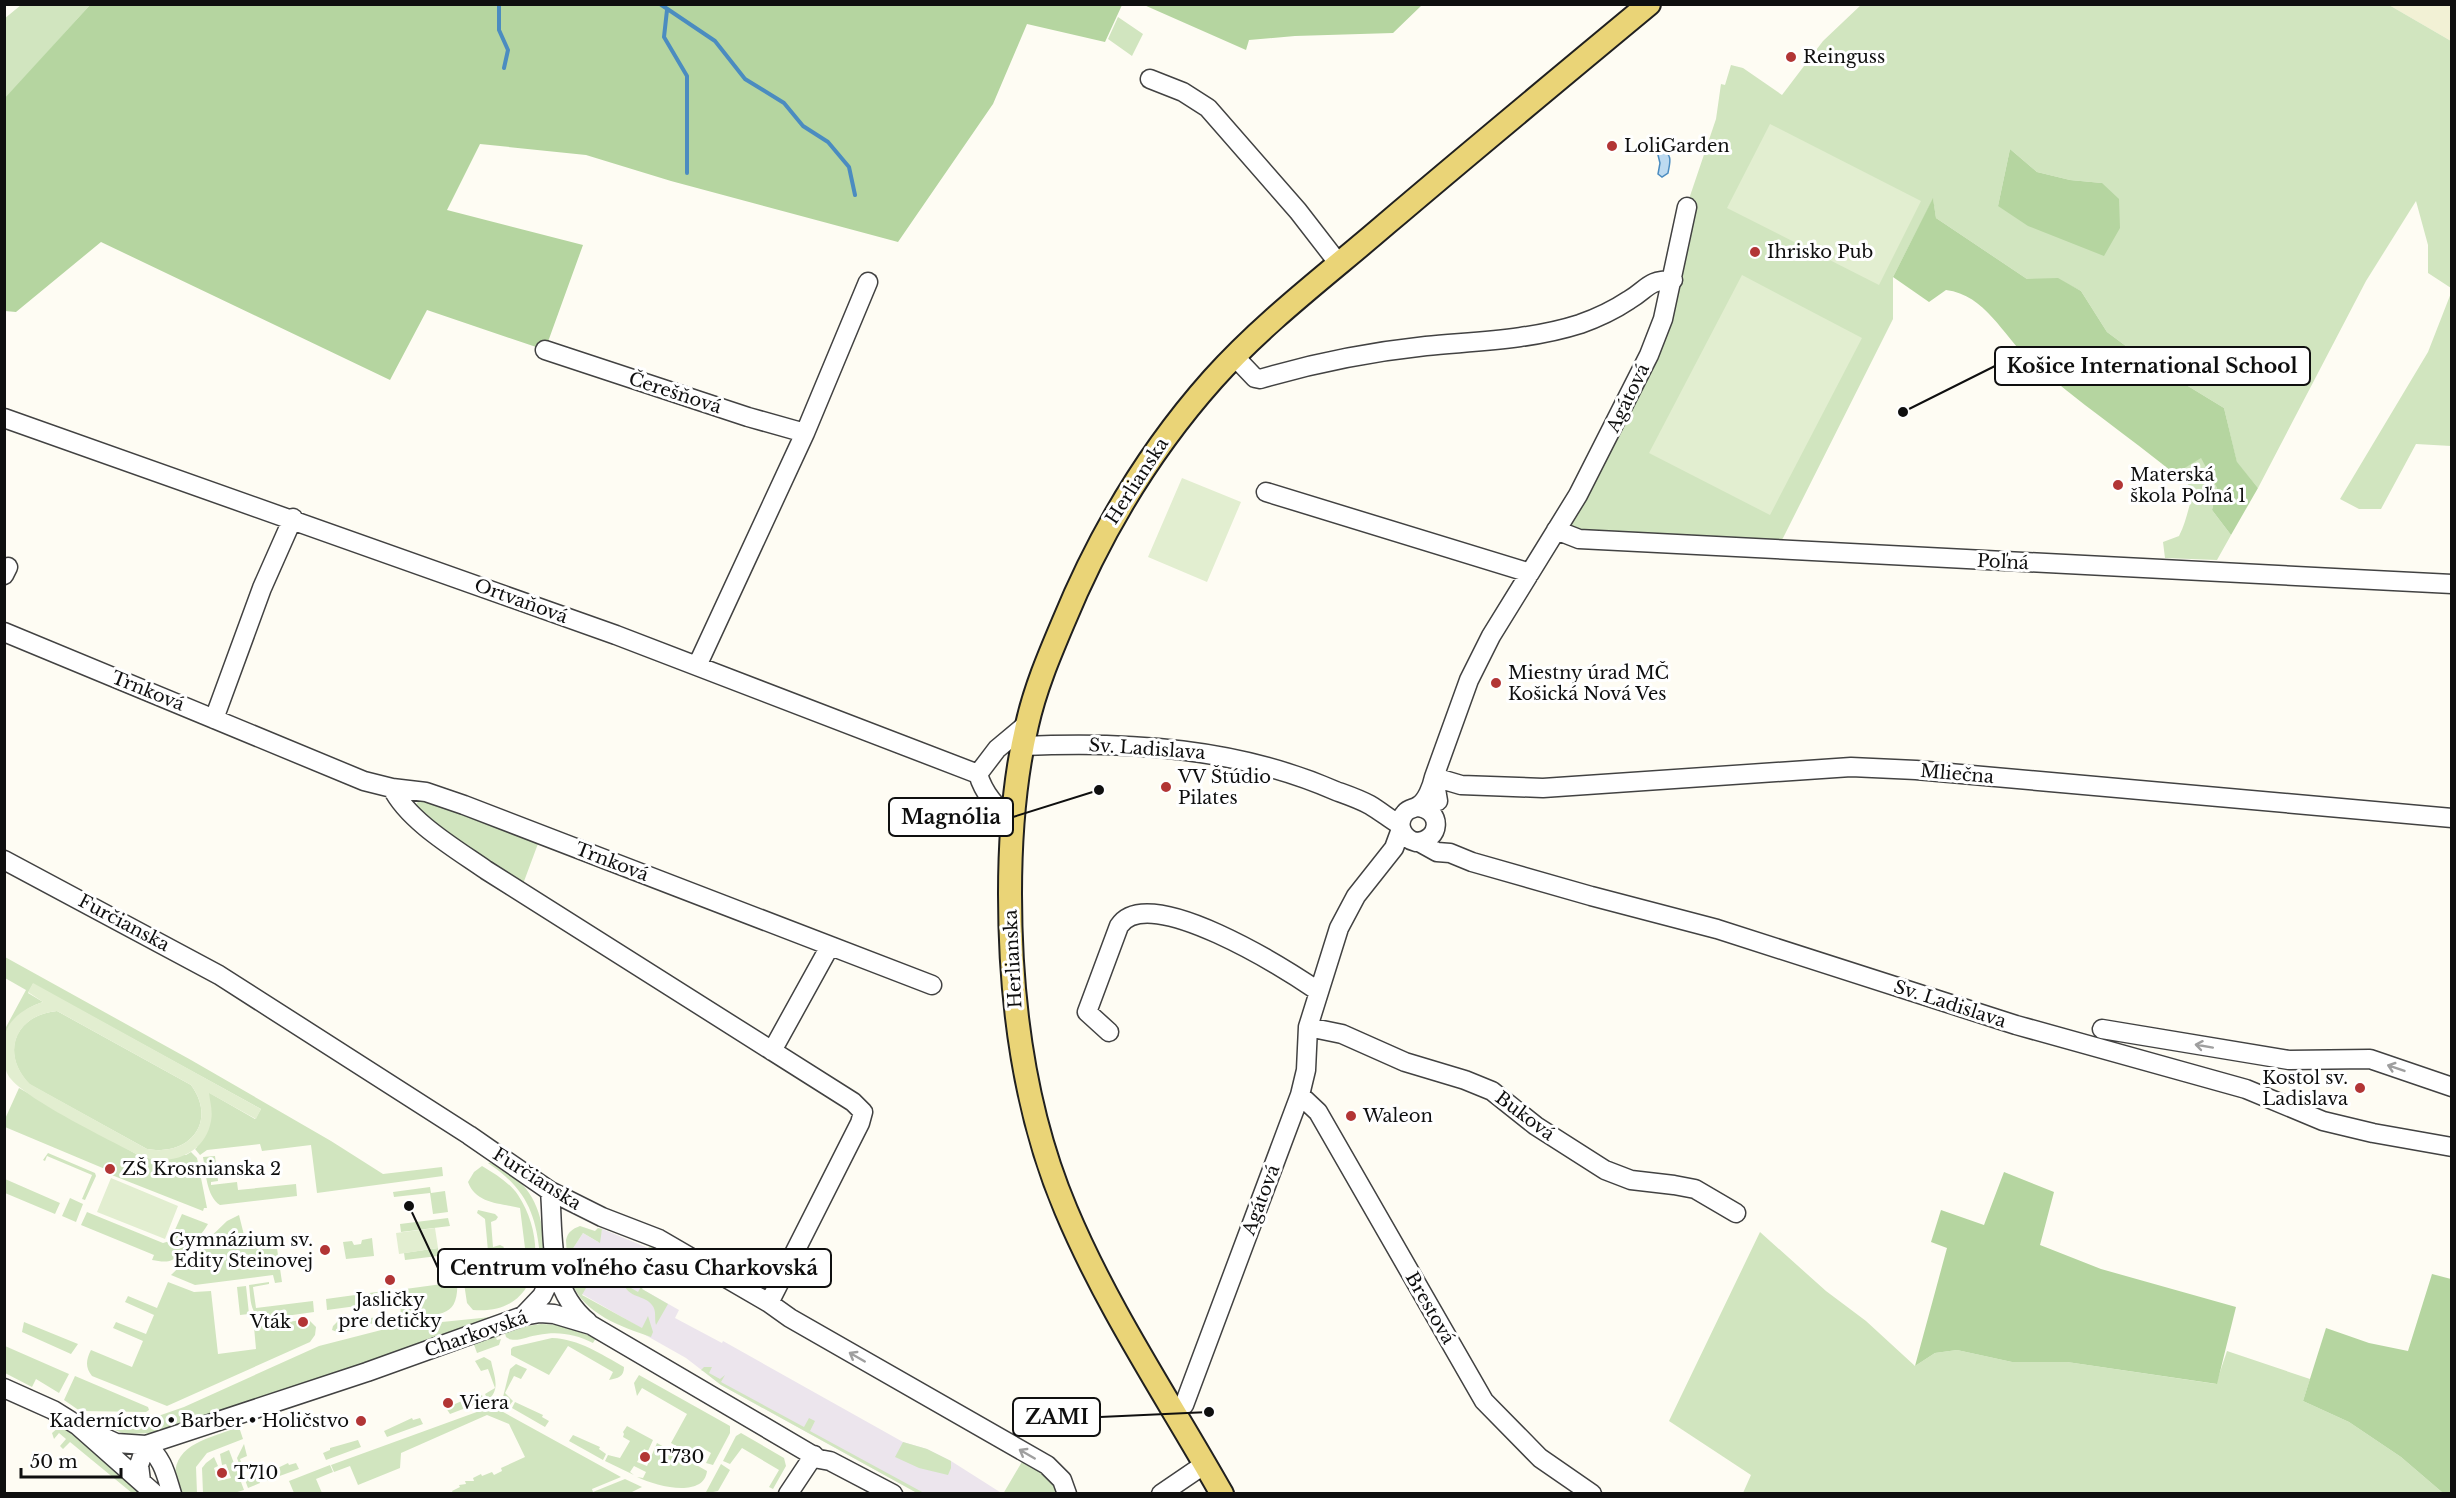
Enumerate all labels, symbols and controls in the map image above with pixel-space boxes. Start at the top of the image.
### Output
place label: Reinguss [1803,46,1885,68]
marker: Reinguss [1784,50,1798,64]
place label: LoliGarden [1624,135,1730,157]
marker: LoliGarden [1605,139,1619,153]
place label: Ihrisko Pub [1767,241,1873,263]
marker: Ihrisko Pub [1748,245,1762,259]
callout: Košice International School [1995,347,2310,385]
text: Košice International School [2006,354,2298,378]
street label: Agátová [1602,360,1654,437]
street label: Čerešňová [626,367,724,418]
street label: Herlianska [1101,434,1173,528]
place label: Materská škola Poľná 1 [2130,464,2246,507]
marker: Materská škola Poľná 1 [2111,478,2125,492]
street label: Poľná [1977,550,2029,574]
street label: Ortvaňová [471,574,571,628]
place label: Miestny úrad MČ Košická Nová Ves [1508,661,1669,705]
street label: Trnková [108,666,188,716]
marker: Miestny úrad MČ Košická Nová Ves [1489,676,1503,690]
street label: Sv. Ladislava [1088,734,1206,764]
street label: Mliečna [1919,760,1995,788]
place label: VV Štúdio Pilates [1177,765,1271,809]
marker: VV Štúdio Pilates [1159,780,1173,794]
callout: Magnólia [889,798,1013,836]
text: Magnólia [901,805,1002,829]
street label: Trnková [572,838,652,886]
street label: Furčianska [75,890,173,956]
street label: Herlianska [999,909,1027,1009]
street label: Sv. Ladislava [1891,975,2009,1033]
one-way arrow [2195,1040,2214,1051]
one-way arrow [2387,1062,2406,1073]
place label: Kostol sv. Ladislava [2262,1067,2348,1110]
marker: Kostol sv. Ladislava [2353,1081,2367,1095]
street label: Buková [1491,1087,1559,1145]
place label: Waleon [1362,1105,1433,1127]
marker: Waleon [1344,1109,1358,1123]
street label: Furčianska [489,1143,585,1215]
place label: ZŠ Krosnianska 2 [122,1157,281,1180]
marker: ZŠ Krosnianska 2 [103,1162,117,1176]
street label: Agátová [1237,1162,1284,1239]
place label: Gymnázium sv. Edity Steinovej [169,1229,313,1272]
marker: Gymnázium sv. Edity Steinovej [318,1243,332,1257]
callout: Centrum voľného času Charkovská [438,1249,831,1287]
text: Centrum voľného času Charkovská [450,1256,819,1280]
street label: Brestová [1401,1268,1459,1348]
marker: Jasličky pre detičky [383,1273,397,1287]
place label: Jasličky pre detičky [338,1289,442,1332]
street label: Charkovská [422,1306,530,1362]
place label: Vták [249,1311,291,1333]
marker: Vták [296,1315,310,1329]
one-way arrow [849,1351,866,1363]
place label: Viera [459,1392,509,1414]
marker: Viera [441,1396,455,1410]
callout: ZAMI [1013,1398,1100,1436]
text: ZAMI [1025,1405,1089,1429]
place label: Kaderníctvo • Barber • Holičstvo [49,1410,349,1432]
marker: Kaderníctvo • Barber • Holičstvo [354,1414,368,1428]
scale bar [21,1441,122,1479]
place label: T730 [657,1446,704,1468]
one-way arrow [1018,1448,1036,1459]
marker: T730 [638,1450,652,1464]
text: 50 m [30,1451,78,1473]
place label: T710 [234,1462,278,1484]
marker: T710 [215,1466,229,1480]

